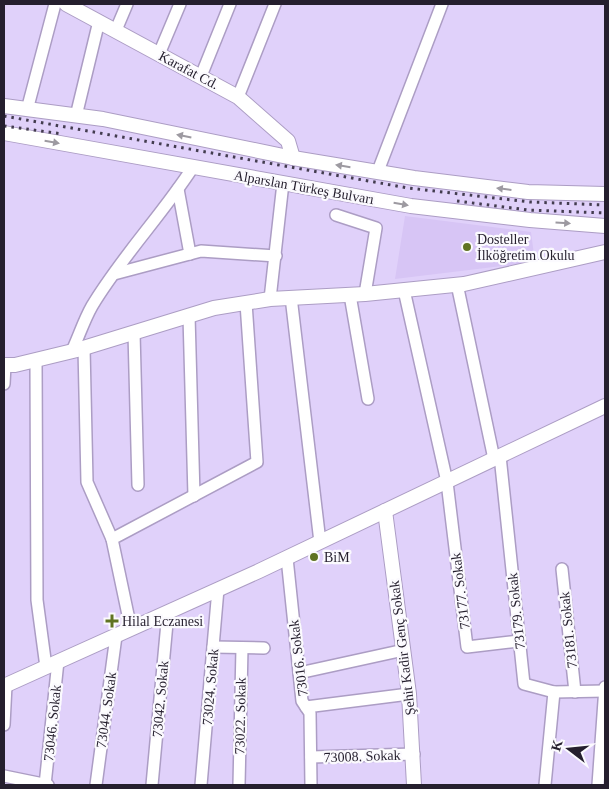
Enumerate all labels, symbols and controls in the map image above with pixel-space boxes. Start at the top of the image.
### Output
street label: Karafat Cd. [156,48,221,92]
one-way arrow [175,131,191,139]
one-way arrow [44,138,60,146]
one-way arrow [335,161,351,169]
street label: Alparslan Türkeş Bulvarı [233,168,375,207]
one-way arrow [496,185,512,193]
one-way arrow [394,201,410,209]
one-way arrow [555,219,571,227]
place label: Dosteller İlköğretim Okulu [477,232,575,263]
marker: Dosteller İlköğretim Okulu [461,241,473,253]
place label: BiM [324,550,350,565]
marker: BiM [308,551,320,563]
street label: 73177. Sokak [448,552,473,630]
street label: 73179. Sokak [505,572,528,650]
street label: Şehit Kadir Genç Sokak [387,580,418,716]
street label: 73181. Sokak [557,591,580,669]
place label: Hilal Eczanesi [122,614,203,629]
marker: Hilal Eczanesi [106,615,118,627]
street label: 73016. Sokak [286,619,311,697]
street label: 73024. Sokak [200,648,221,726]
street label: 73042. Sokak [150,660,171,738]
street label: 73044. Sokak [94,671,119,749]
street label: 73022. Sokak [232,677,249,755]
street label: 73046. Sokak [41,684,64,762]
north arrow [544,724,594,774]
text: K [548,738,566,753]
street label: 73008. Sokak [323,748,401,765]

